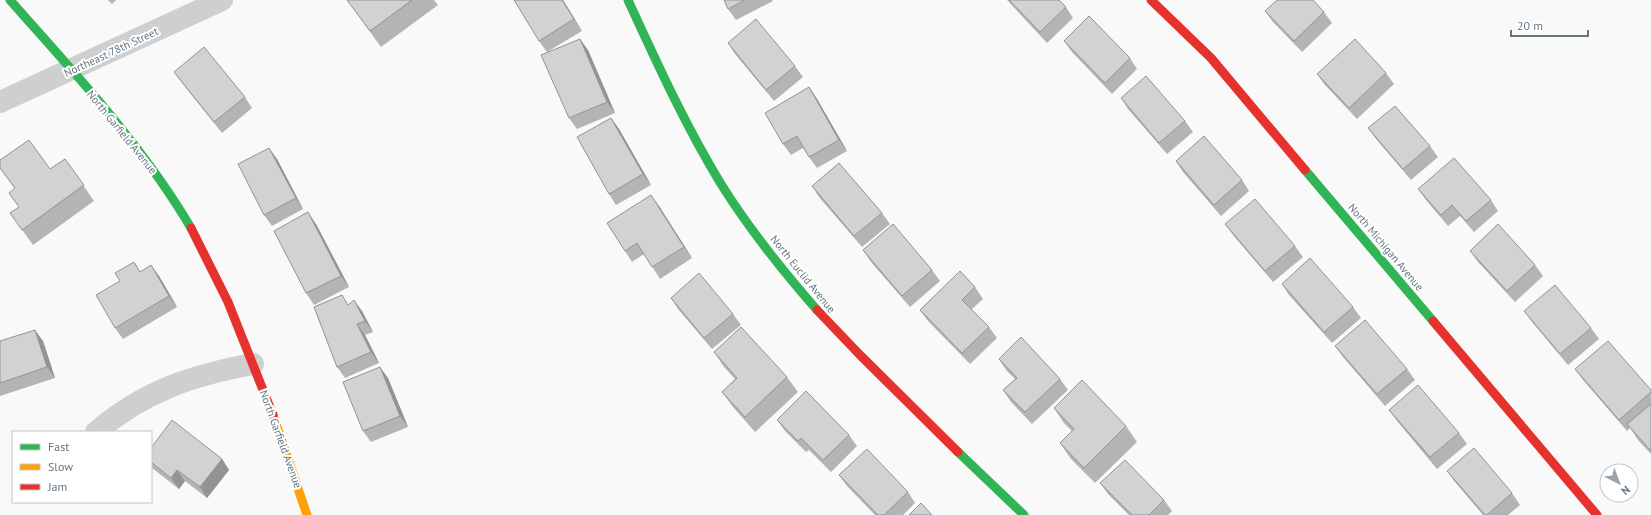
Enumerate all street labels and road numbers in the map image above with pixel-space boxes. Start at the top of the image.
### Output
street label: Northeast 78th Street [62,24,161,80]
street label: North Garfield Avenue [84,87,160,177]
street label: North Michigan Avenue [1345,200,1427,294]
street label: North Euclid Avenue [767,232,839,316]
street label: North Garfield Avenue [257,388,305,490]

